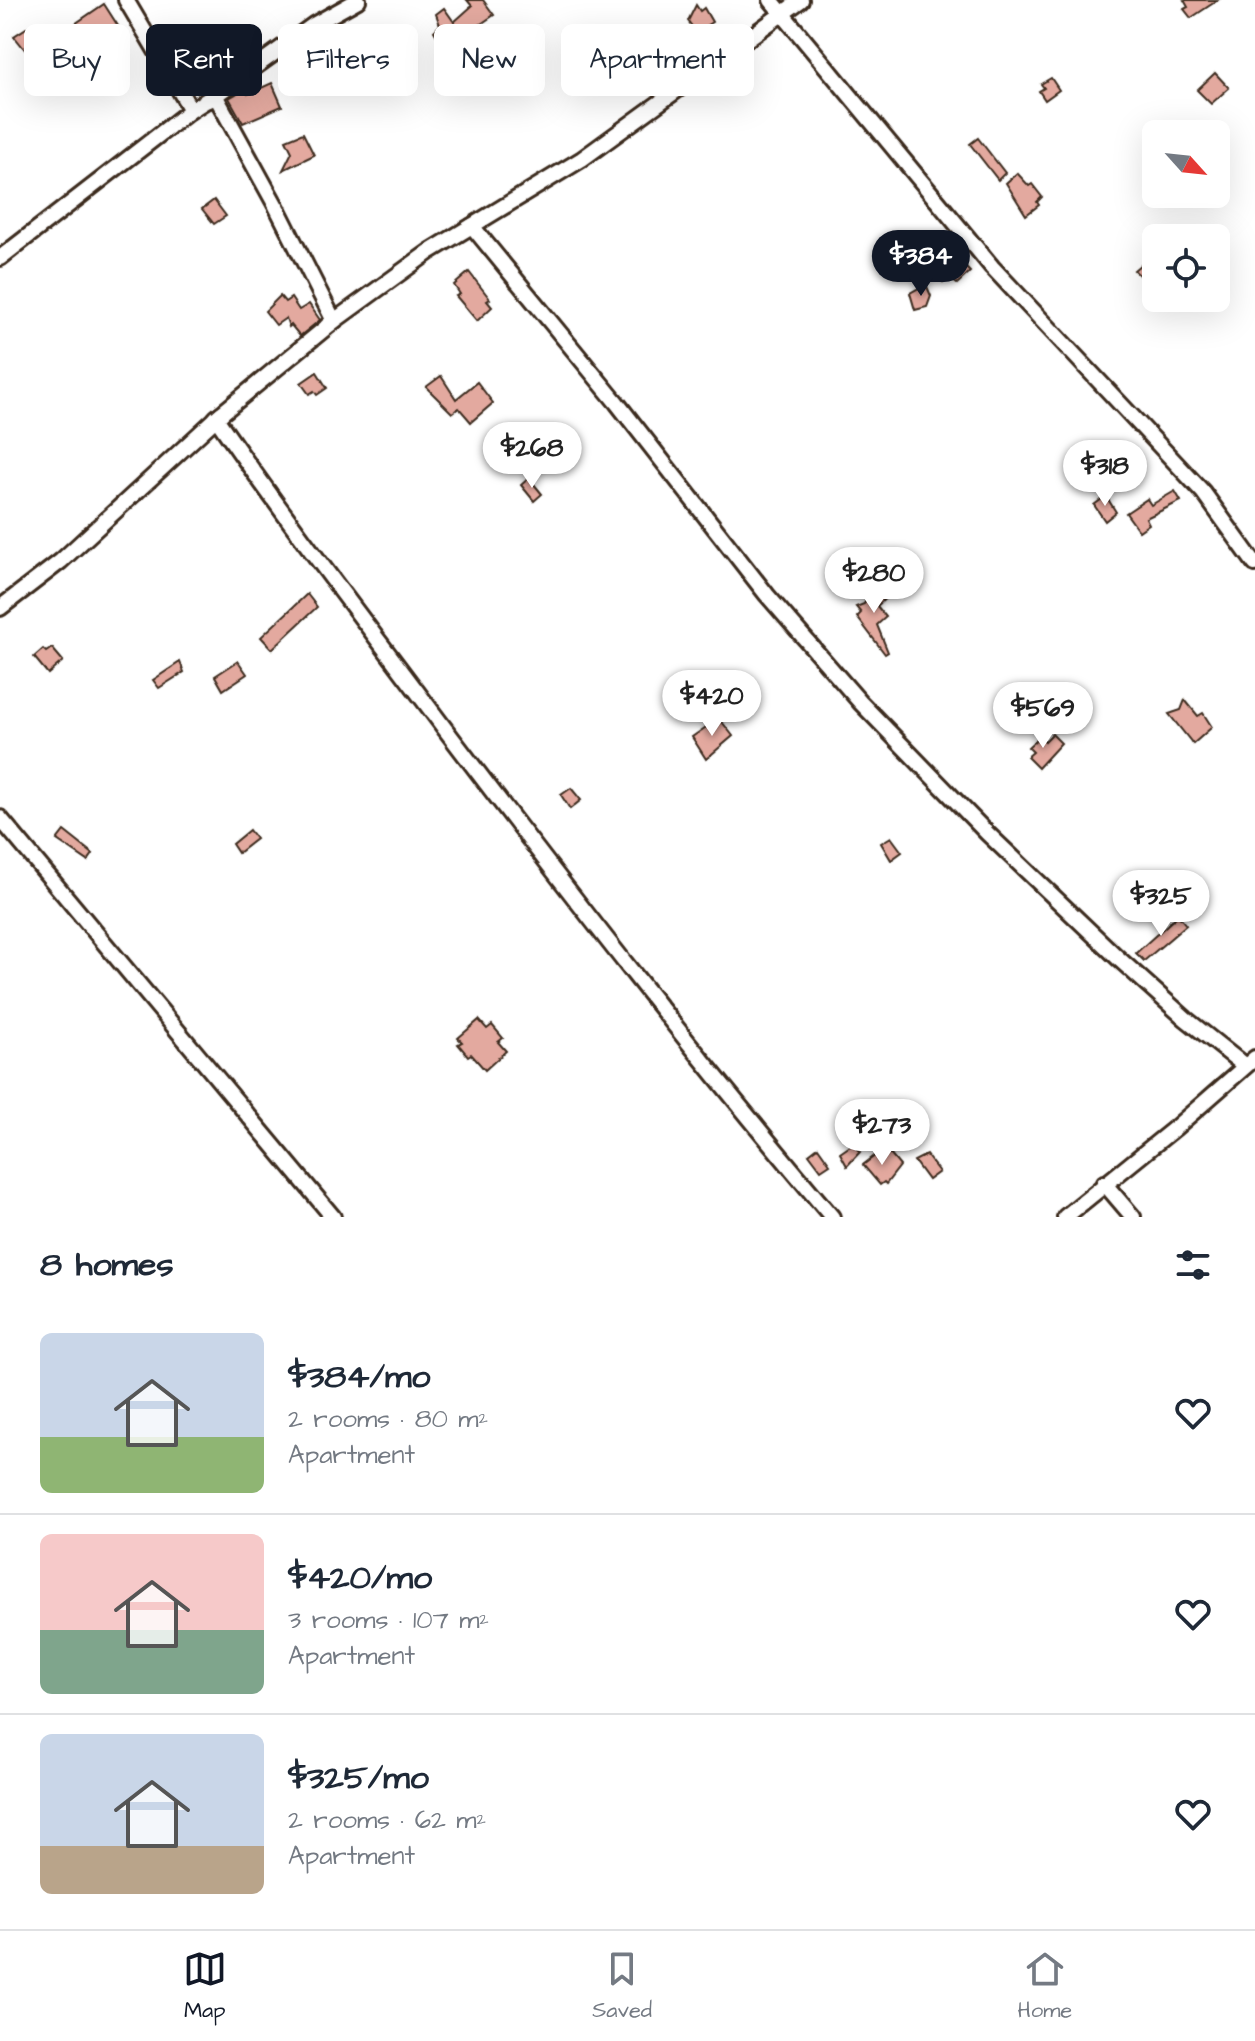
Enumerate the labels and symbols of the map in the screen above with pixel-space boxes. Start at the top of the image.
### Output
north arrow [1142,120,1230,208]
pin: $384 [874,230,968,298]
pin: $268 [485,422,579,490]
pin: $318 [1058,440,1152,508]
pin: $280 [827,547,921,615]
pin: $420 [665,670,759,738]
pin: $569 [996,682,1090,750]
pin: $325 [1114,870,1208,938]
pin: $273 [835,1099,929,1167]

